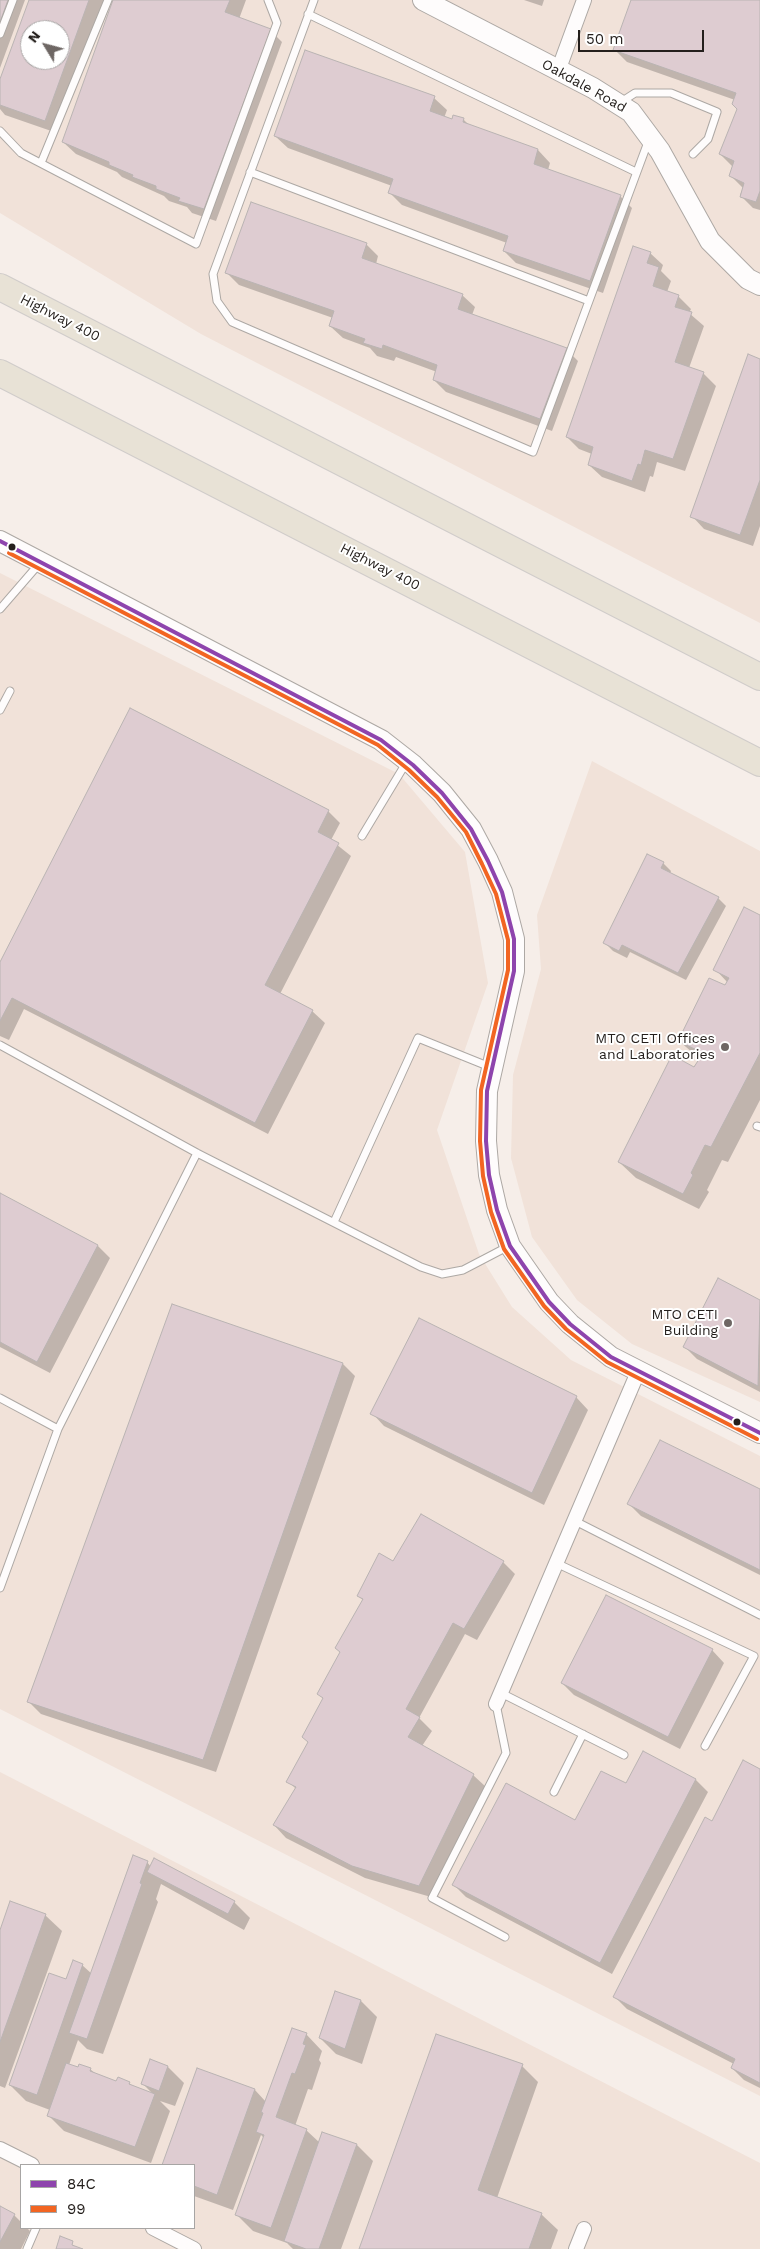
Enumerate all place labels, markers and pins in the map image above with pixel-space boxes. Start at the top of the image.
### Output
unlabelled marker [7,542,17,552]
place label: MTO CETI Offices and Laboratories [595,1031,715,1064]
marker: MTO CETI Offices and Laboratories [719,1041,731,1053]
place label: MTO CETI Building [652,1307,718,1340]
marker: MTO CETI Building [722,1317,734,1329]
unlabelled marker [732,1417,742,1427]

